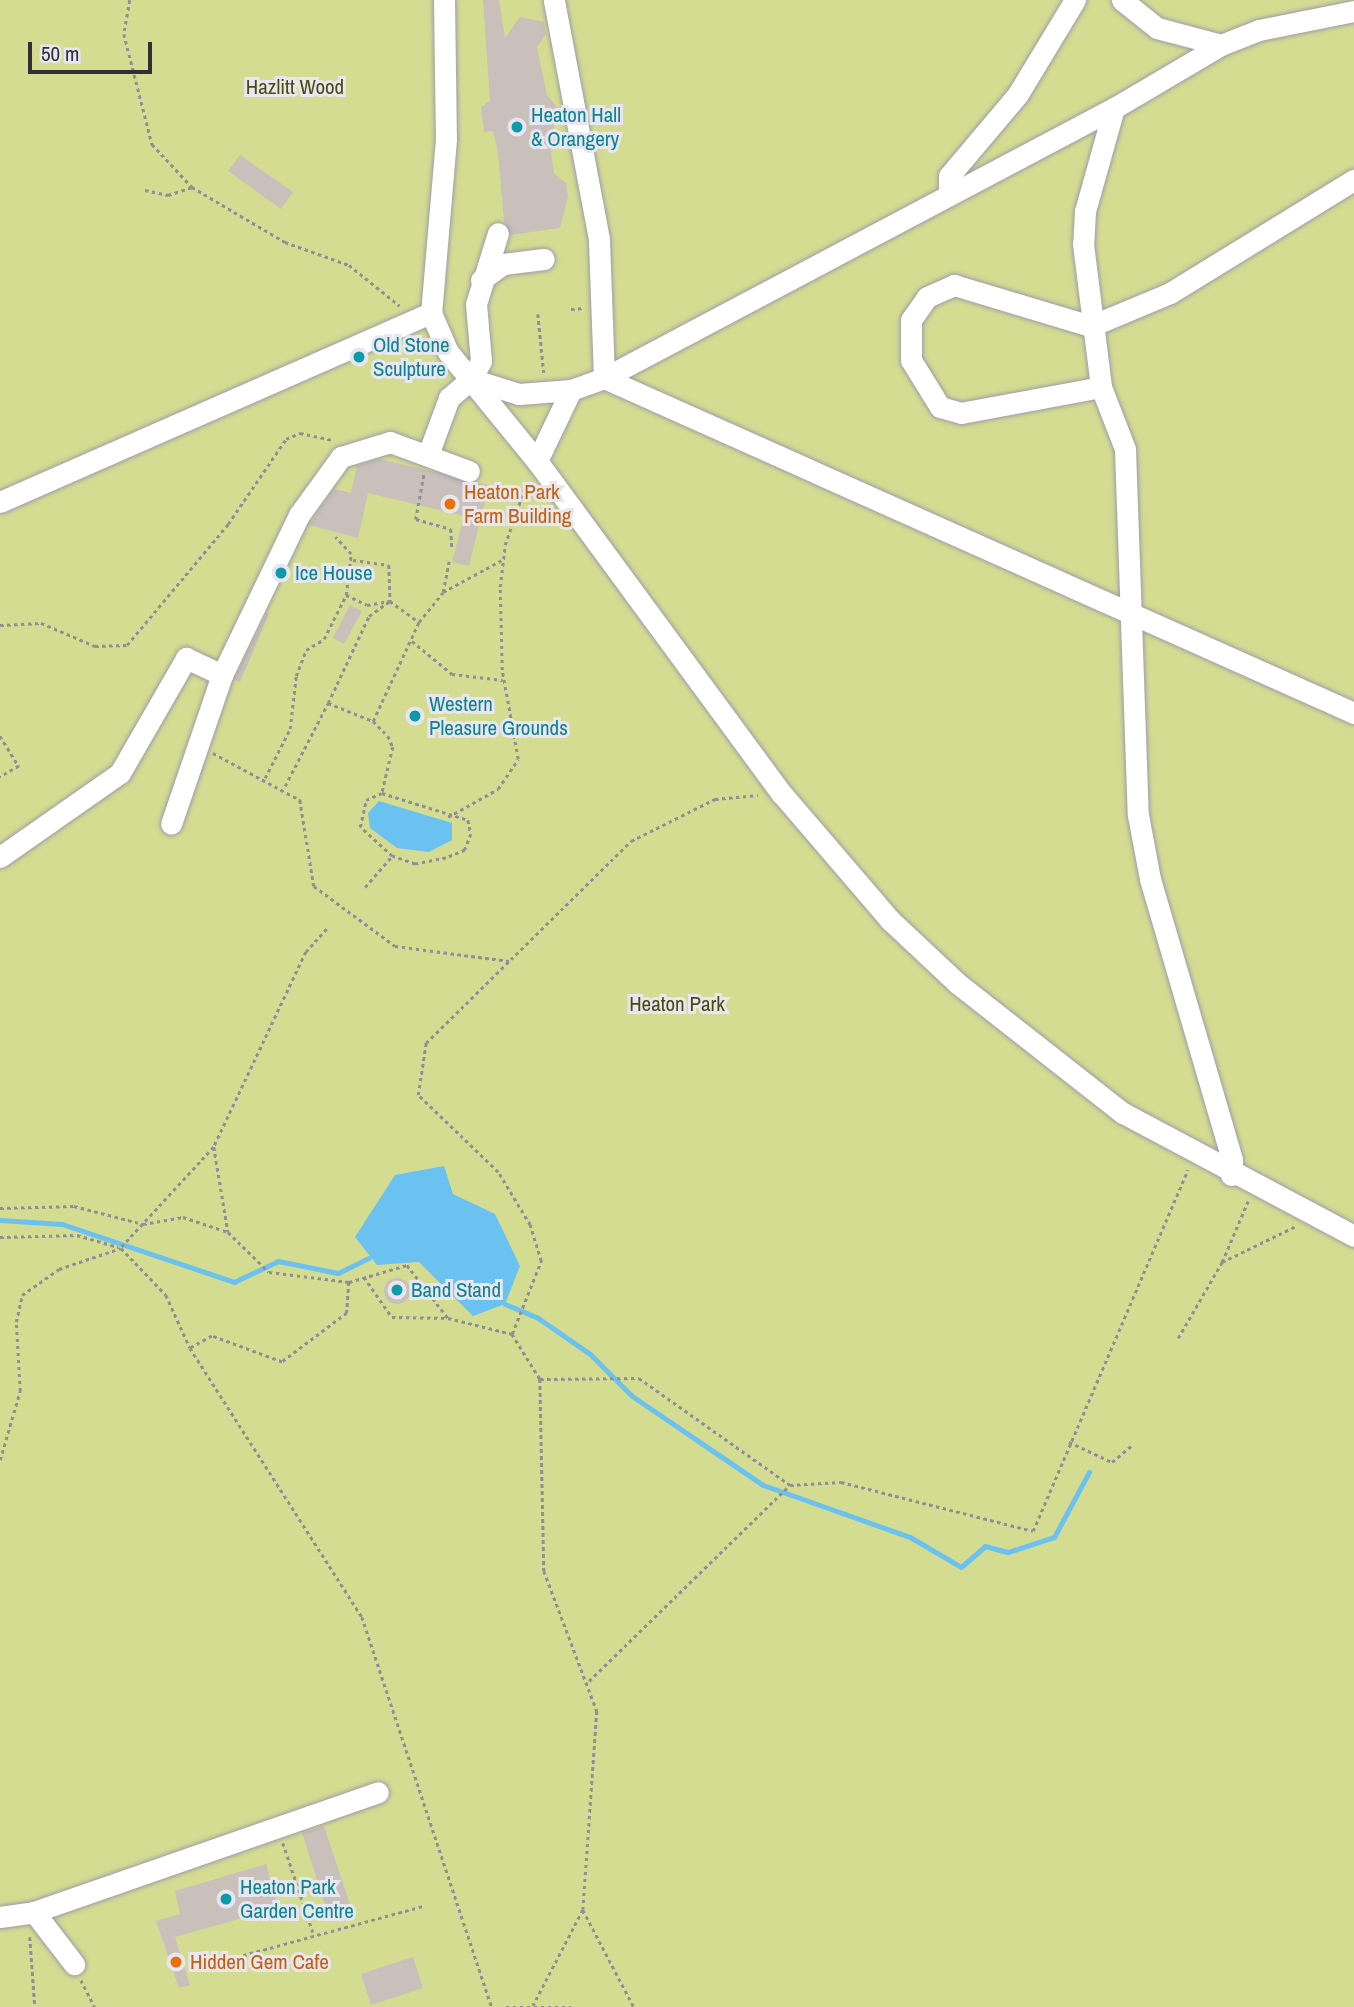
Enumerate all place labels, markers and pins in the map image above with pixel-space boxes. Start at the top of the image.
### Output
place label: Heaton Hall & Orangery [531,102,621,152]
marker: Heaton Hall & Orangery [509,119,525,135]
place label: Old Stone Sculpture [373,332,450,382]
marker: Old Stone Sculpture [351,349,367,365]
place label: Heaton Park Farm Building [464,479,571,529]
marker: Heaton Park Farm Building [442,496,458,512]
place label: Ice House [295,560,373,586]
marker: Ice House [273,565,289,581]
place label: Western Pleasure Grounds [429,691,568,741]
marker: Western Pleasure Grounds [407,708,423,724]
place label: Band Stand [411,1277,501,1303]
marker: Band Stand [389,1282,405,1298]
place label: Heaton Park Garden Centre [240,1874,354,1924]
marker: Heaton Park Garden Centre [218,1891,234,1907]
place label: Hidden Gem Cafe [190,1949,329,1975]
marker: Hidden Gem Cafe [168,1954,184,1970]

